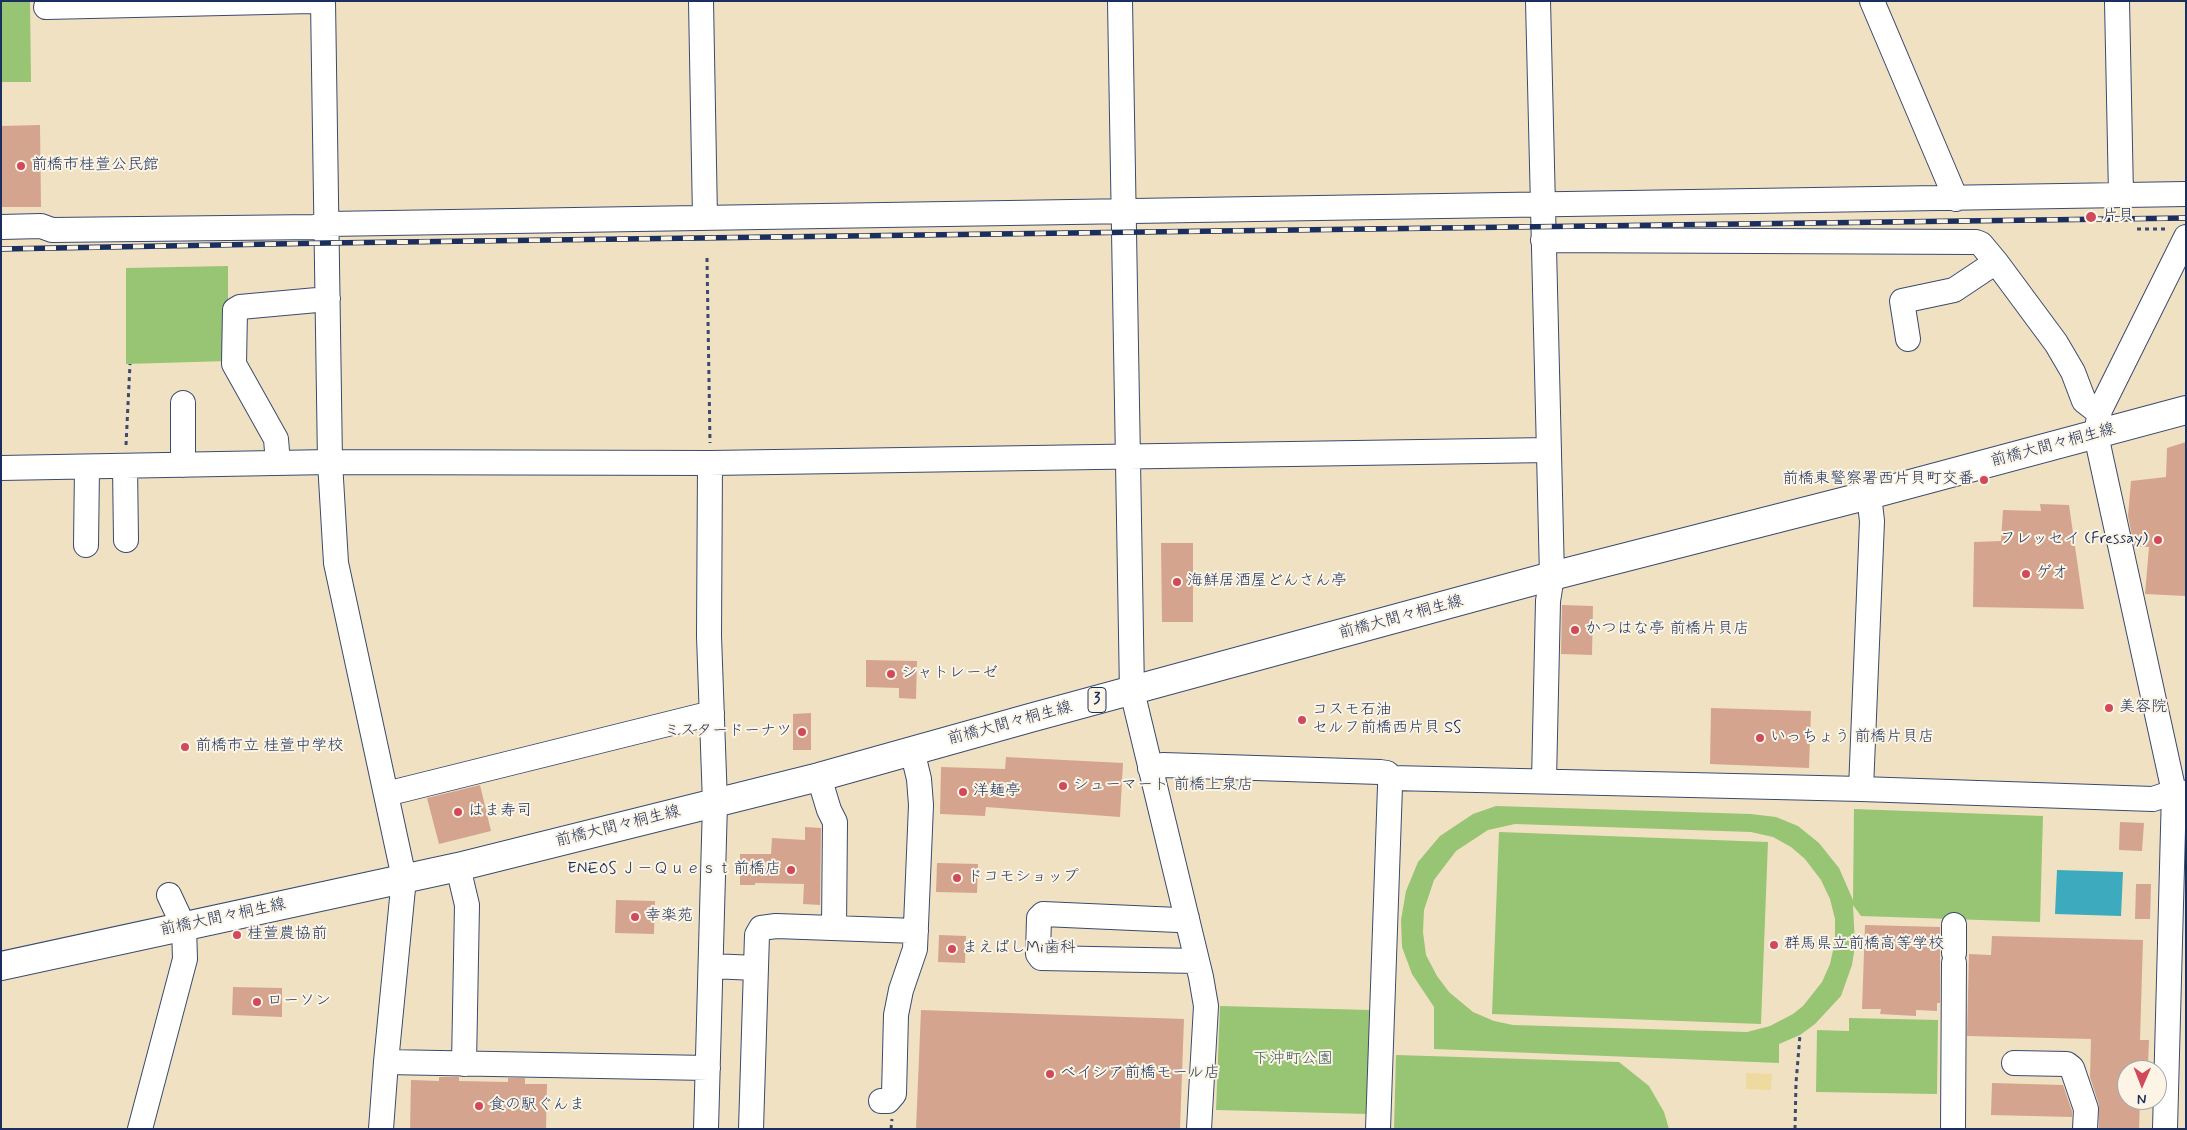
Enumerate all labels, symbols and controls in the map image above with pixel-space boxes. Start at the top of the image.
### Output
place label: 前橋市桂萱公民館 [31,156,159,176]
marker: 前橋市桂萱公民館 [15,160,27,172]
place label: 片貝 [2102,207,2134,227]
marker: 片貝 [2084,210,2098,224]
street label: 前橋大間々桐生線 [1989,420,2117,472]
place label: 前橋東警察署西片貝町交番 [1782,470,1974,490]
marker: 前橋東警察署西片貝町交番 [1978,474,1990,486]
place label: フレッセイ (Fressay) [2000,530,2148,550]
marker: フレッセイ (Fressay) [2152,534,2164,546]
place label: ゲオ [2036,564,2068,584]
marker: ゲオ [2020,568,2032,580]
place label: 海鮮居酒屋どんさん亭 [1187,572,1347,592]
marker: 海鮮居酒屋どんさん亭 [1171,576,1183,588]
street label: 前橋大間々桐生線 [1337,592,1465,644]
place label: かつはな亭 前橋片貝店 [1585,620,1749,640]
marker: かつはな亭 前橋片貝店 [1569,624,1581,636]
place label: シャトレーゼ [901,664,998,684]
marker: シャトレーゼ [885,668,897,680]
road number: 3 [1088,688,1106,712]
street label: 前橋大間々桐生線 [946,698,1074,750]
place label: 美容院 [2119,698,2167,718]
place label: コスモ石油 セルフ前橋西片貝 SS [1312,701,1461,739]
marker: 美容院 [2103,702,2115,714]
marker: コスモ石油 セルフ前橋西片貝 SS [1296,714,1308,726]
place label: ミスタードーナツ [664,722,792,742]
marker: ミスタードーナツ [796,726,808,738]
place label: いっちょう 前橋片貝店 [1770,728,1934,748]
marker: いっちょう 前橋片貝店 [1754,732,1766,744]
place label: 前橋市立 桂萱中学校 [195,737,343,757]
marker: 前橋市立 桂萱中学校 [179,741,191,753]
place label: シューマート 前橋上泉店 [1073,776,1253,796]
marker: シューマート 前橋上泉店 [1057,780,1069,792]
place label: 洋麺亭 [973,782,1021,802]
marker: 洋麺亭 [957,786,969,798]
place label: はま寿司 [468,802,532,822]
street label: 前橋大間々桐生線 [554,802,682,852]
marker: はま寿司 [452,806,464,818]
place label: ENEOS Ｊ－Ｑｕｅｓｔ前橋店 [567,860,781,880]
marker: ENEOS Ｊ－Ｑｕｅｓｔ前橋店 [785,864,797,876]
place label: ドコモショップ [967,868,1079,888]
marker: ドコモショップ [951,872,963,884]
street label: 前橋大間々桐生線 [158,895,288,941]
place label: 幸楽苑 [645,907,693,927]
marker: 幸楽苑 [629,911,641,923]
place label: 桂萱農協前 [247,925,327,945]
marker: 桂萱農協前 [231,929,243,941]
place label: 群馬県立前橋高等学校 [1784,935,1944,955]
place label: まえばしMi歯科 [962,939,1076,959]
marker: 群馬県立前橋高等学校 [1768,939,1780,951]
marker: まえばしMi歯科 [946,943,958,955]
place label: ローソン [267,992,331,1012]
marker: ローソン [251,996,263,1008]
park label: 下沖町公園 [1253,1050,1333,1070]
north arrow [2117,1060,2167,1110]
place label: ベイシア前橋モール店 [1060,1064,1220,1084]
marker: ベイシア前橋モール店 [1044,1068,1056,1080]
text: N [2137,1090,2147,1108]
place label: 食の駅ぐんま [489,1096,585,1116]
marker: 食の駅ぐんま [473,1100,485,1112]

